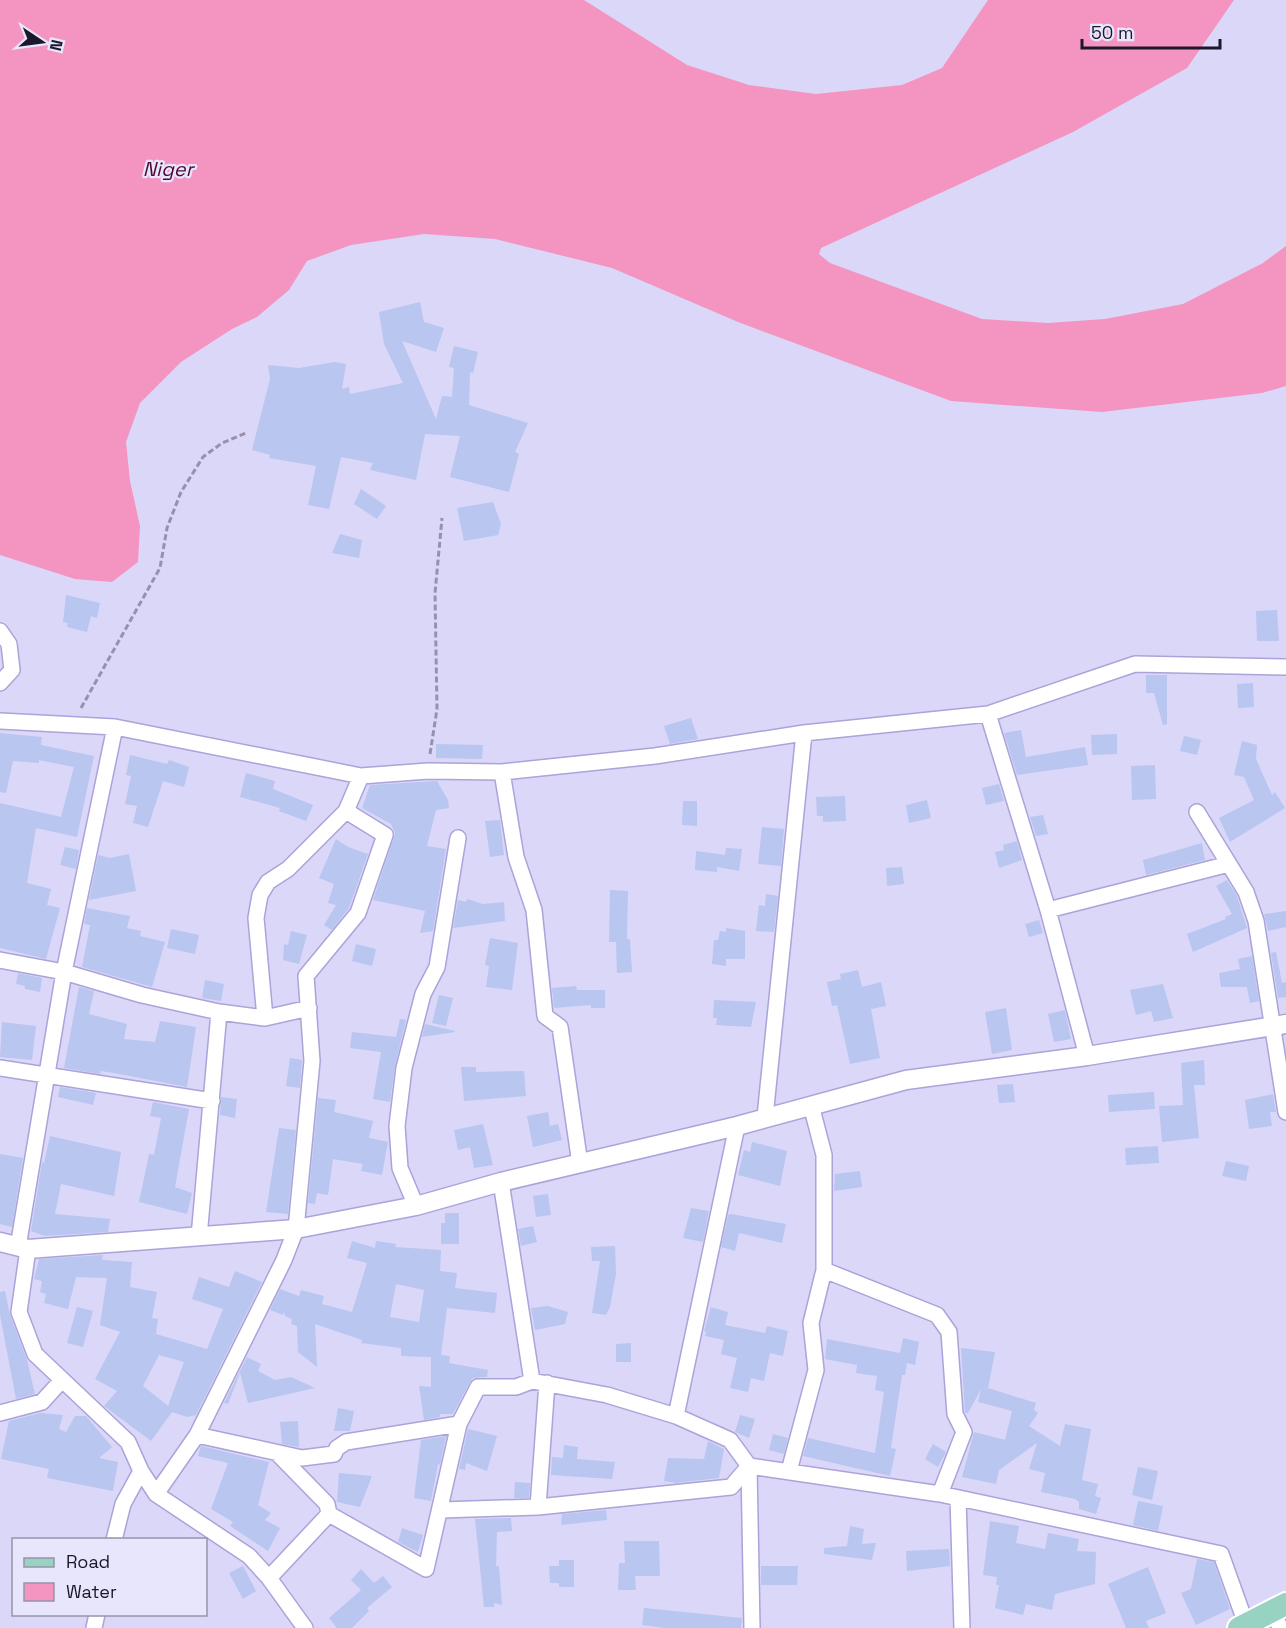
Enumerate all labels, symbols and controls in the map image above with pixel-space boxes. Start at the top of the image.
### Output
north arrow [12,12,72,72]
scale bar [1082,12,1220,50]
text: 50 m [1091,21,1133,44]
text: N [45,38,68,53]
water label: Niger [143,156,196,182]
legend [12,1538,207,1616]
text: Road [66,1550,110,1573]
text: Water [66,1580,117,1603]

